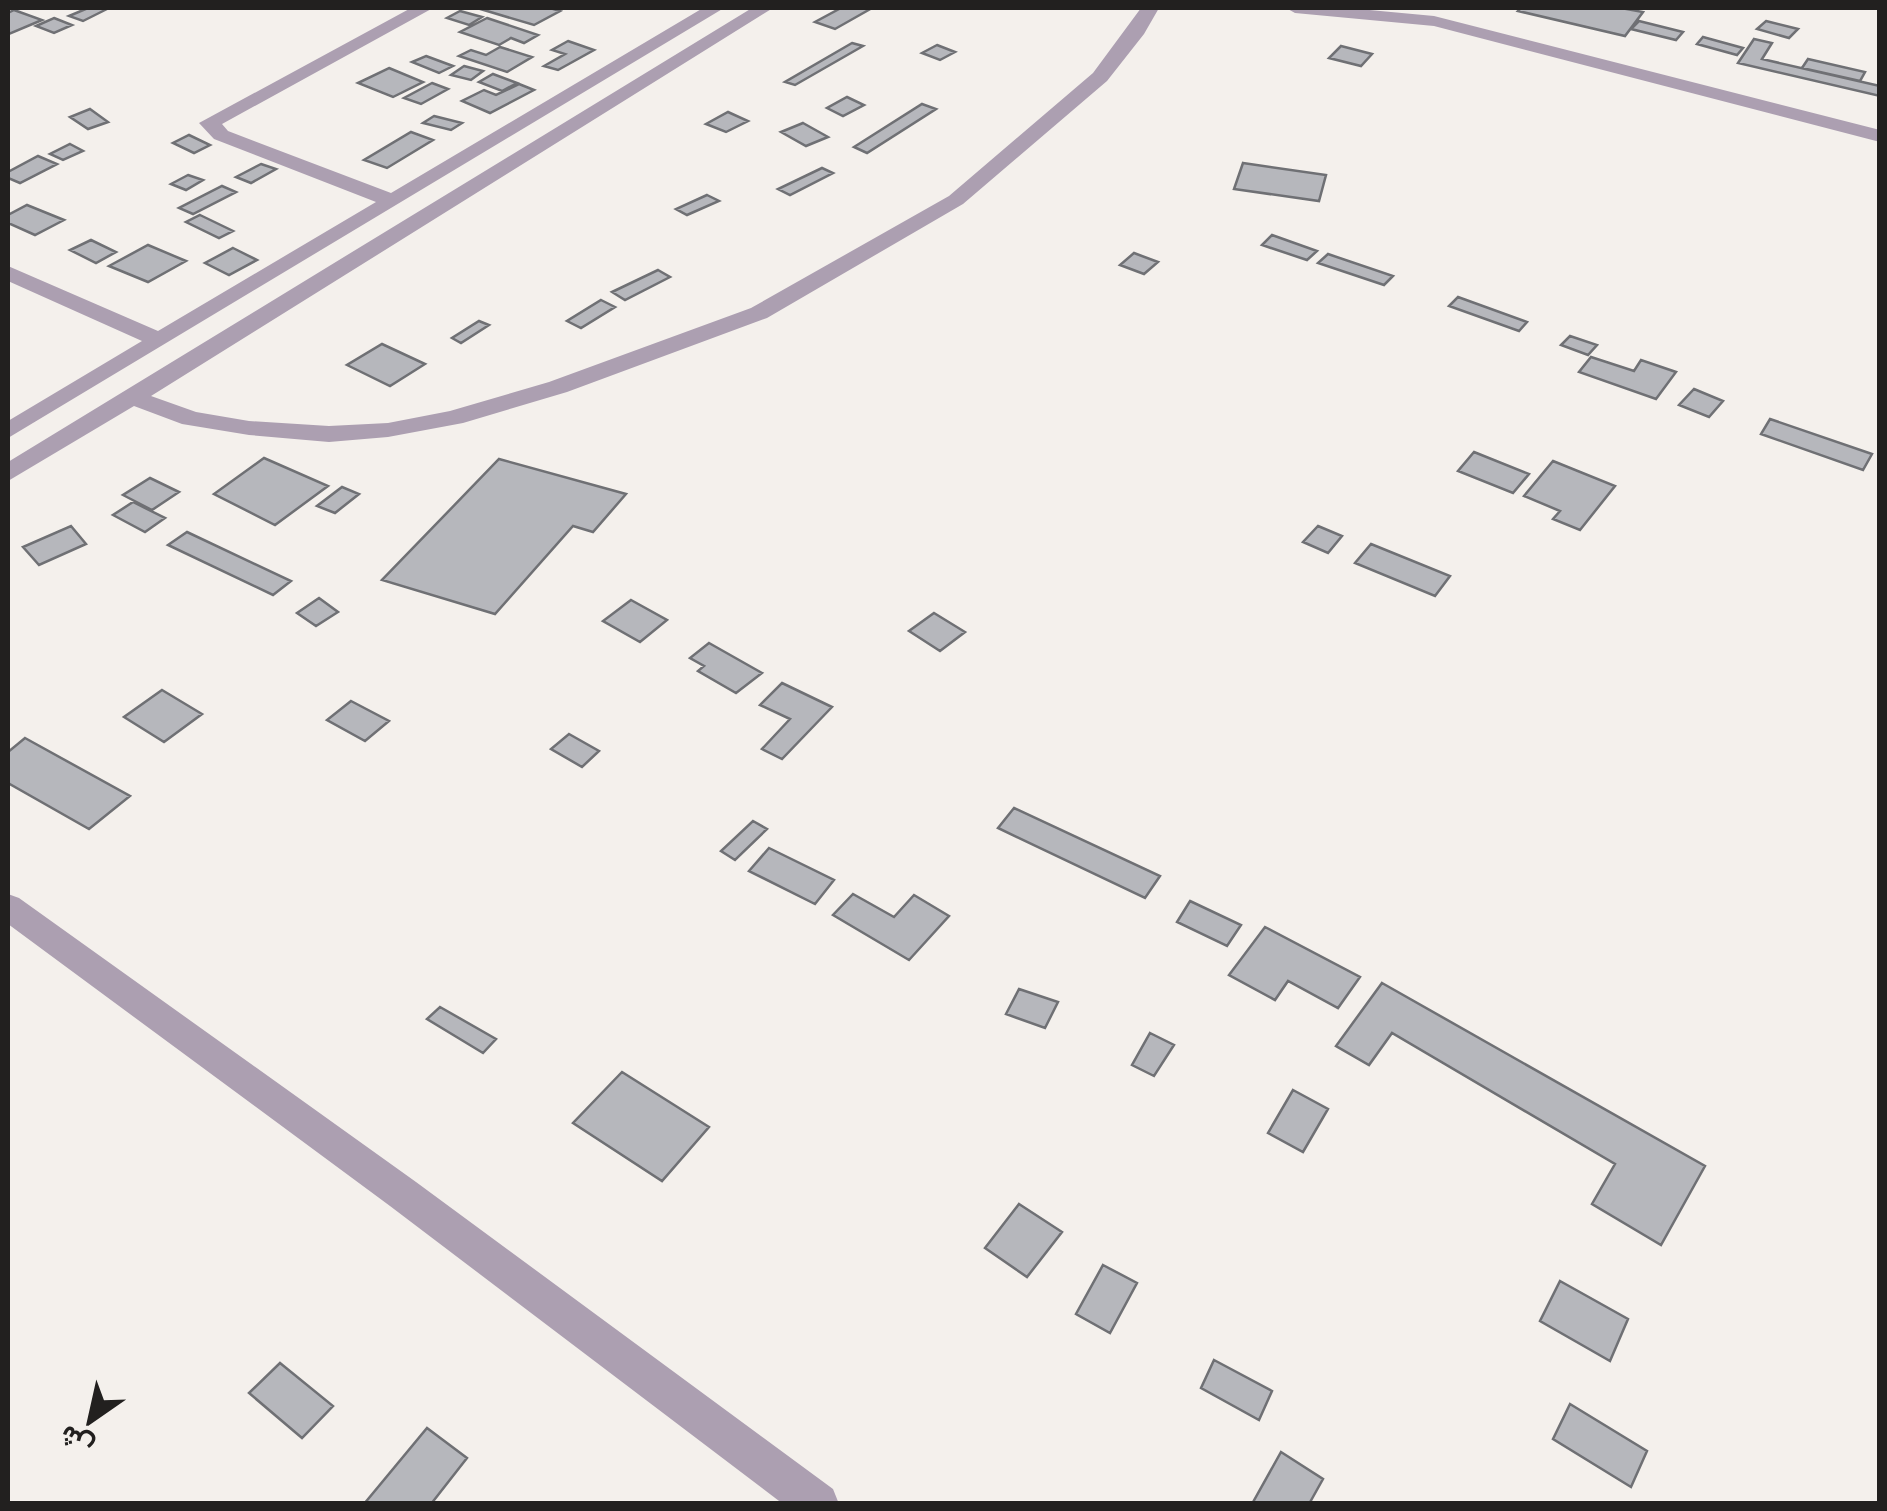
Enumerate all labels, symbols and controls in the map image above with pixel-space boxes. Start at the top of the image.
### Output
north arrow [40,1371,140,1471]
text: ش [52,1417,100,1466]

